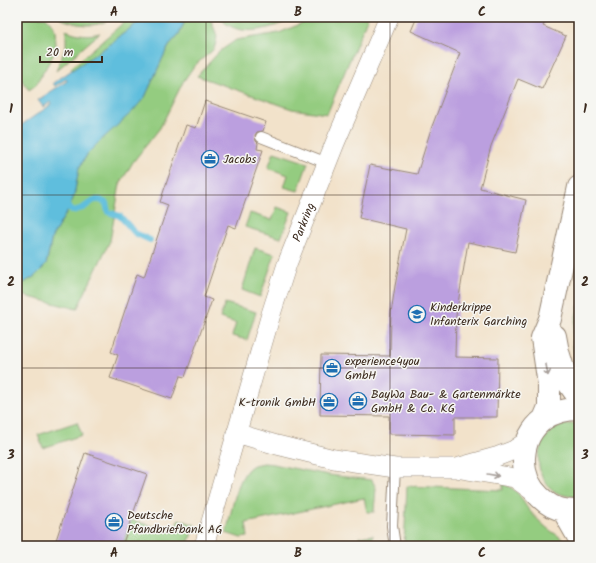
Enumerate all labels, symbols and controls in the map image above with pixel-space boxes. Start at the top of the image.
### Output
text: A [110,2,118,23]
text: B [294,2,302,23]
text: C [478,2,486,23]
scale bar [40,38,102,64]
text: 20 m [46,43,74,62]
text: 1 [9,99,13,120]
text: 1 [583,99,587,120]
office icon: Jacobs [200,149,220,169]
place label: Jacobs [223,150,256,169]
street label: Parkring [287,199,320,245]
text: 2 [7,272,15,293]
text: 2 [581,272,589,293]
place label: Kinderkrippe Infanterix Garching [430,298,527,331]
school or university icon: Kinderkrippe Infanterix Garching [407,304,427,324]
place label: experience4you GmbH [345,352,420,385]
office icon: experience4you GmbH [322,358,342,378]
one-way arrow [544,363,552,376]
place label: BayWa Bau- & Gartenmärkte GmbH & Co. KG [371,385,521,418]
office icon: BayWa Bau- & Gartenmärkte GmbH & Co. KG [348,391,368,411]
office icon: K-tronik GmbH [319,392,339,412]
place label: K-tronik GmbH [238,393,316,412]
text: 3 [6,445,15,466]
text: 3 [580,445,589,466]
one-way arrow [487,471,500,479]
place label: Deutsche Pfandbriefbank AG [127,506,222,539]
office icon: Deutsche Pfandbriefbank AG [104,512,124,532]
text: A [110,543,118,563]
text: B [294,543,302,563]
text: C [478,543,486,563]

